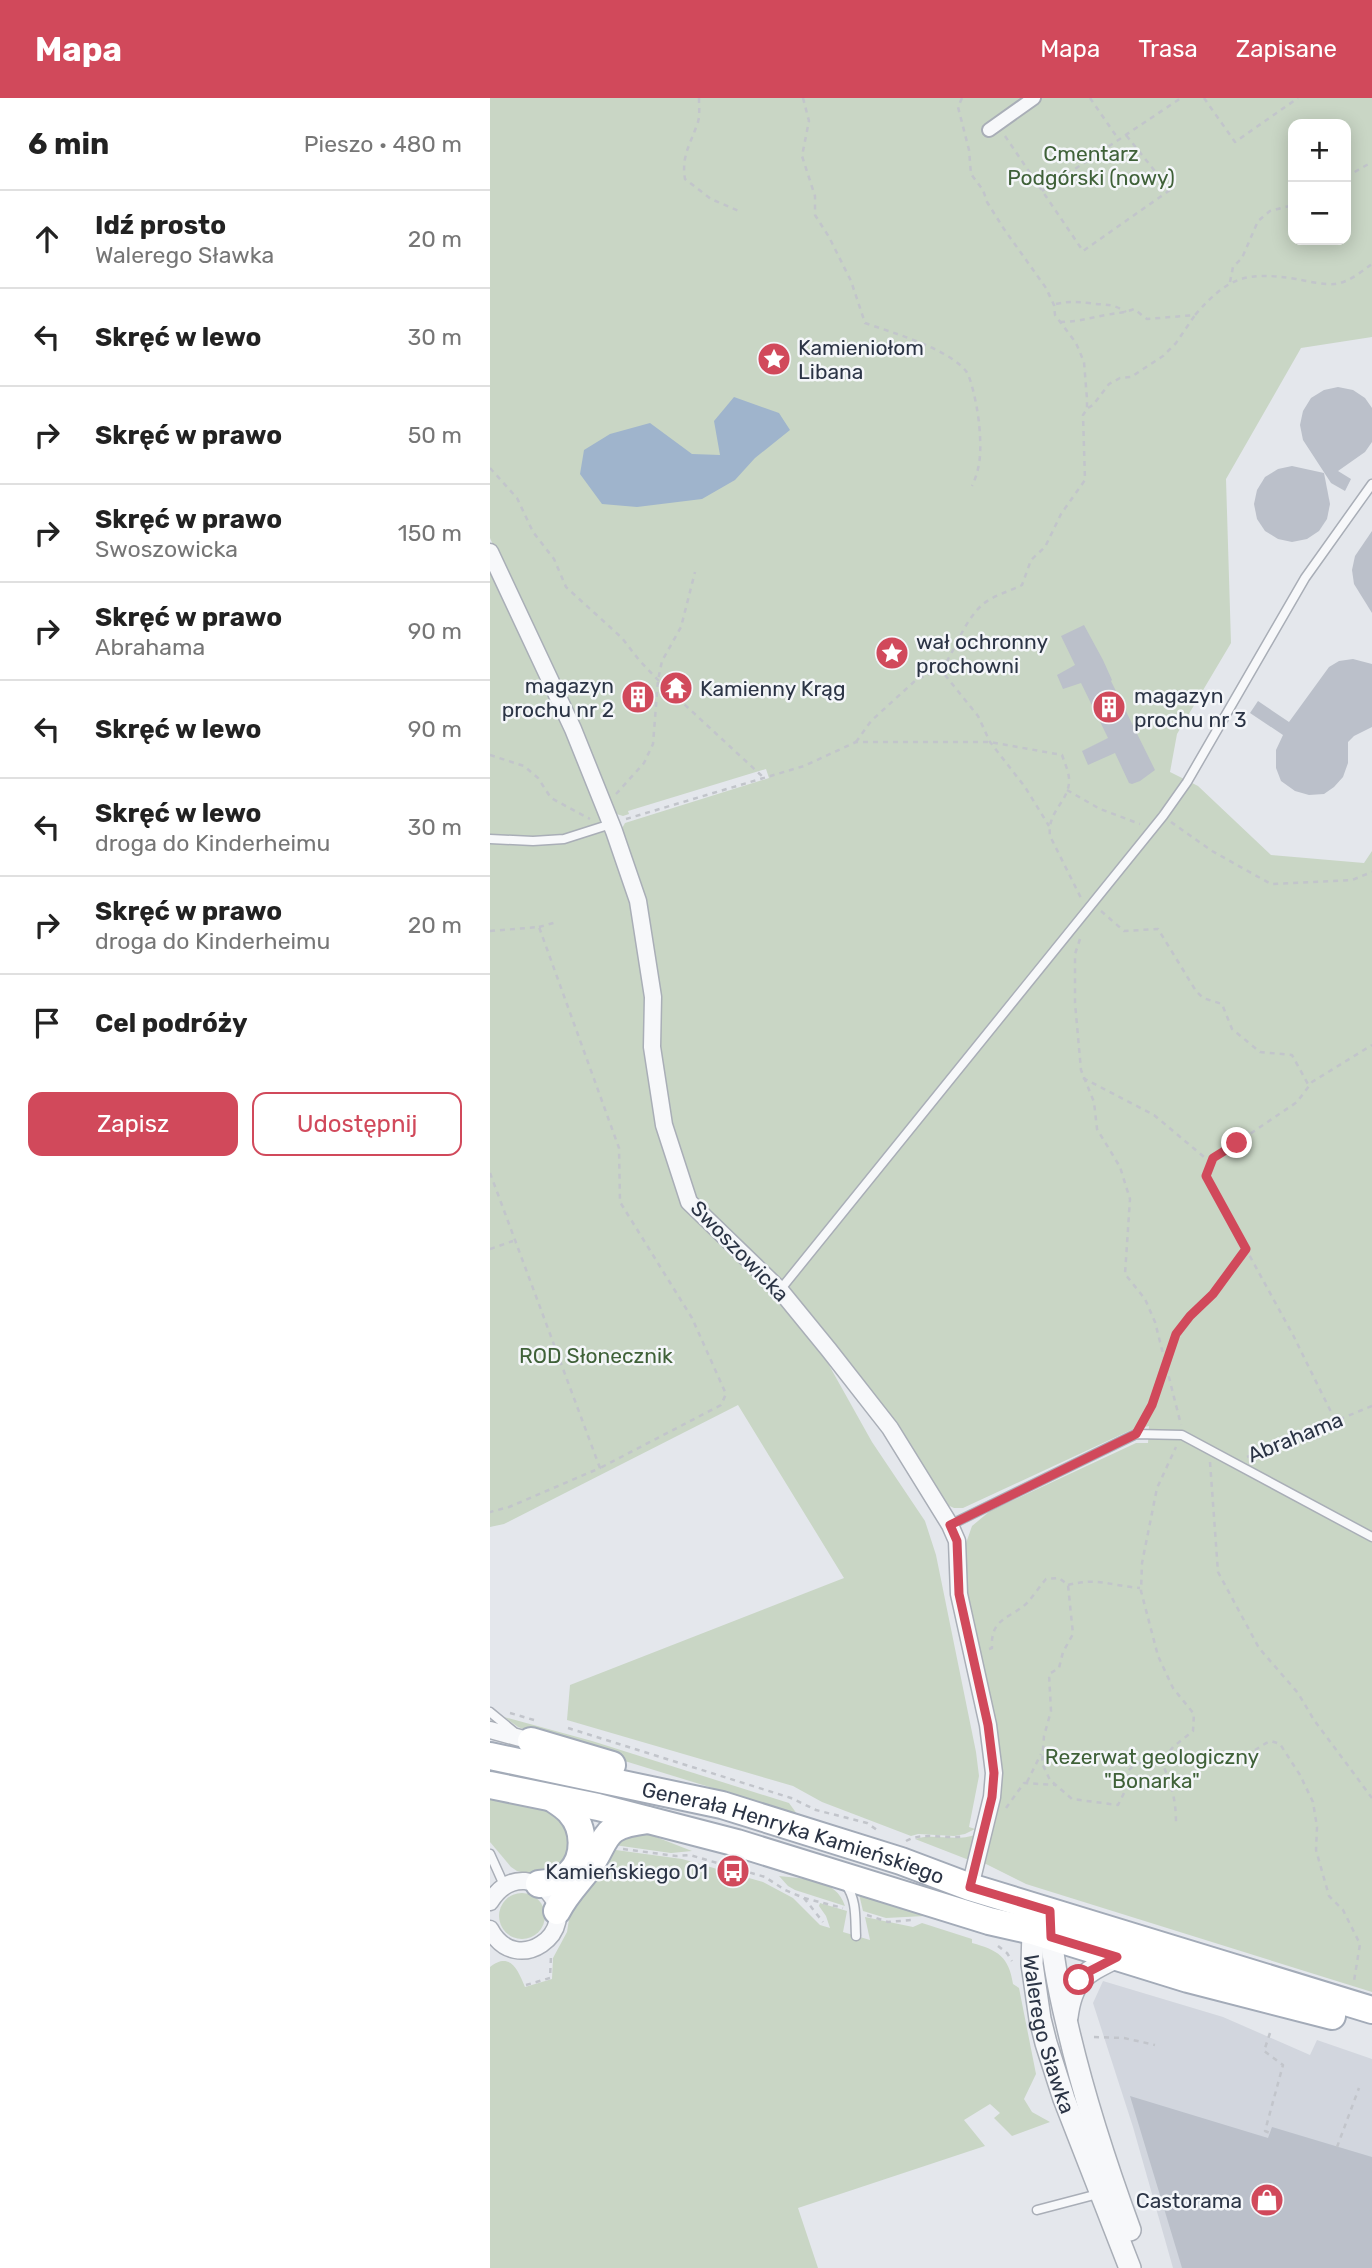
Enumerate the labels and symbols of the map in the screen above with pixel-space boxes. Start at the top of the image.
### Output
park label: Cmentarz Podgórski (nowy) [1007,141,1175,190]
place label: Kamieniołom Libana [798,335,924,384]
place icon: Kamieniołom Libana [755,340,793,378]
place label: wał ochronny prochowni [916,629,1048,678]
place icon: wał ochronny prochowni [873,634,911,672]
temple icon: Kamienny Krąg [657,669,695,707]
place label: magazyn prochu nr 2 [502,673,614,722]
place label: Kamienny Krąg [700,676,845,701]
building icon: magazyn prochu nr 2 [619,678,657,716]
place label: magazyn prochu nr 3 [1134,683,1247,732]
building icon: magazyn prochu nr 3 [1090,688,1128,726]
route end [1221,1127,1252,1158]
street label: Swoszowicka [686,1195,794,1307]
park label: ROD Słonecznik [519,1343,673,1368]
street label: Abrahama [1244,1407,1346,1467]
park label: Rezerwat geologiczny "Bonarka" [1045,1744,1260,1793]
street label: Generała Henryka Kamieńskiego [640,1776,948,1889]
bus stop icon: Kamieńskiego 01 [714,1852,752,1890]
place label: Kamieńskiego 01 [545,1859,708,1884]
street label: Walerego Sławka [1019,1954,1081,2117]
route start [1063,1964,1094,1995]
shop icon: Castorama [1248,2181,1286,2219]
place label: Castorama [1136,2188,1242,2213]

